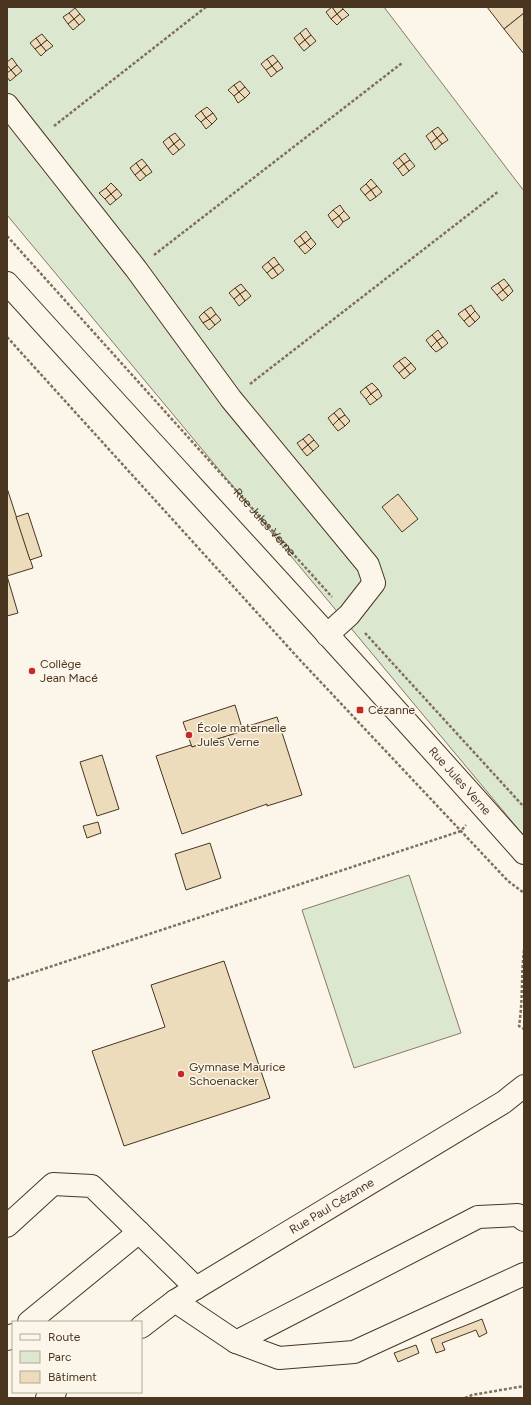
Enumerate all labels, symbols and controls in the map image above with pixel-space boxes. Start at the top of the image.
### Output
street label: Rue Jules Verne [231,485,299,559]
place label: Collège Jean Macé [40,657,98,685]
marker: Collège Jean Macé [27,666,37,676]
place label: Cézanne [368,703,416,717]
marker: Cézanne [355,705,365,715]
place label: École maternelle Jules Verne [197,721,287,749]
marker: École maternelle Jules Verne [184,730,194,740]
street label: Rue Jules Verne [426,744,494,818]
place label: Gymnase Maurice Schoenacker [189,1060,286,1088]
marker: Gymnase Maurice Schoenacker [176,1069,186,1079]
street label: Rue Paul Cézanne [287,1175,377,1237]
legend [12,1321,142,1393]
text: Route [48,1330,81,1344]
text: Parc [48,1350,72,1364]
text: Bâtiment [48,1370,97,1384]

